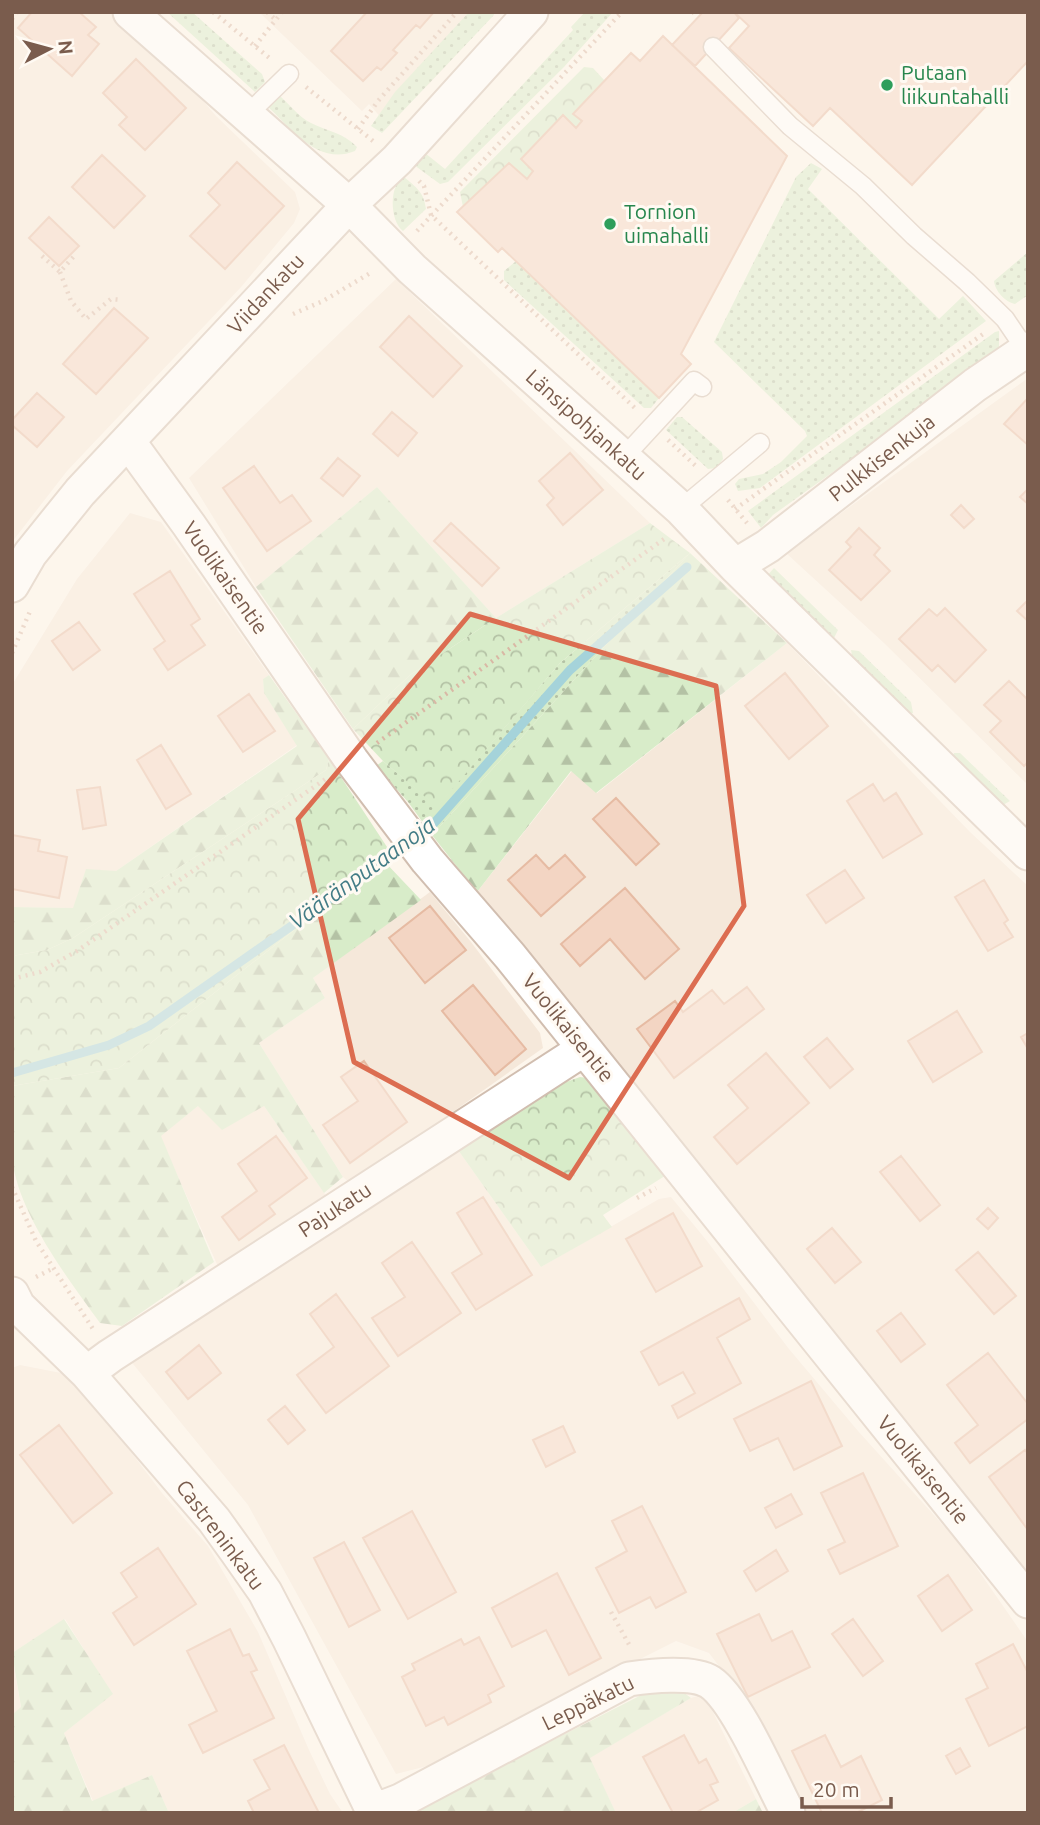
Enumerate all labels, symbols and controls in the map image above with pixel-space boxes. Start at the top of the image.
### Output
north arrow [14,14,84,84]
text: N [54,39,78,55]
place label: Putaan liikuntahalli [901,60,1009,108]
marker: Putaan liikuntahalli [879,77,895,93]
place label: Tornion uimahalli [624,199,709,247]
marker: Tornion uimahalli [602,216,618,232]
street label: Viidankatu [222,248,308,338]
street label: Länsipohjankatu [521,364,652,485]
street label: Pulkkisenkuja [824,408,939,506]
street label: Vuolikaisentie [178,516,274,638]
water label: Vääränputaanoja [284,811,439,934]
street label: Vuolikaisentie [518,969,620,1086]
street label: Pajukatu [294,1177,375,1242]
street label: Vuolikaisentie [873,1411,975,1528]
street label: Castreninkatu [172,1475,270,1594]
street label: Leppäkatu [538,1670,637,1735]
scale bar [802,1766,891,1810]
text: 20 m [813,1777,860,1801]

